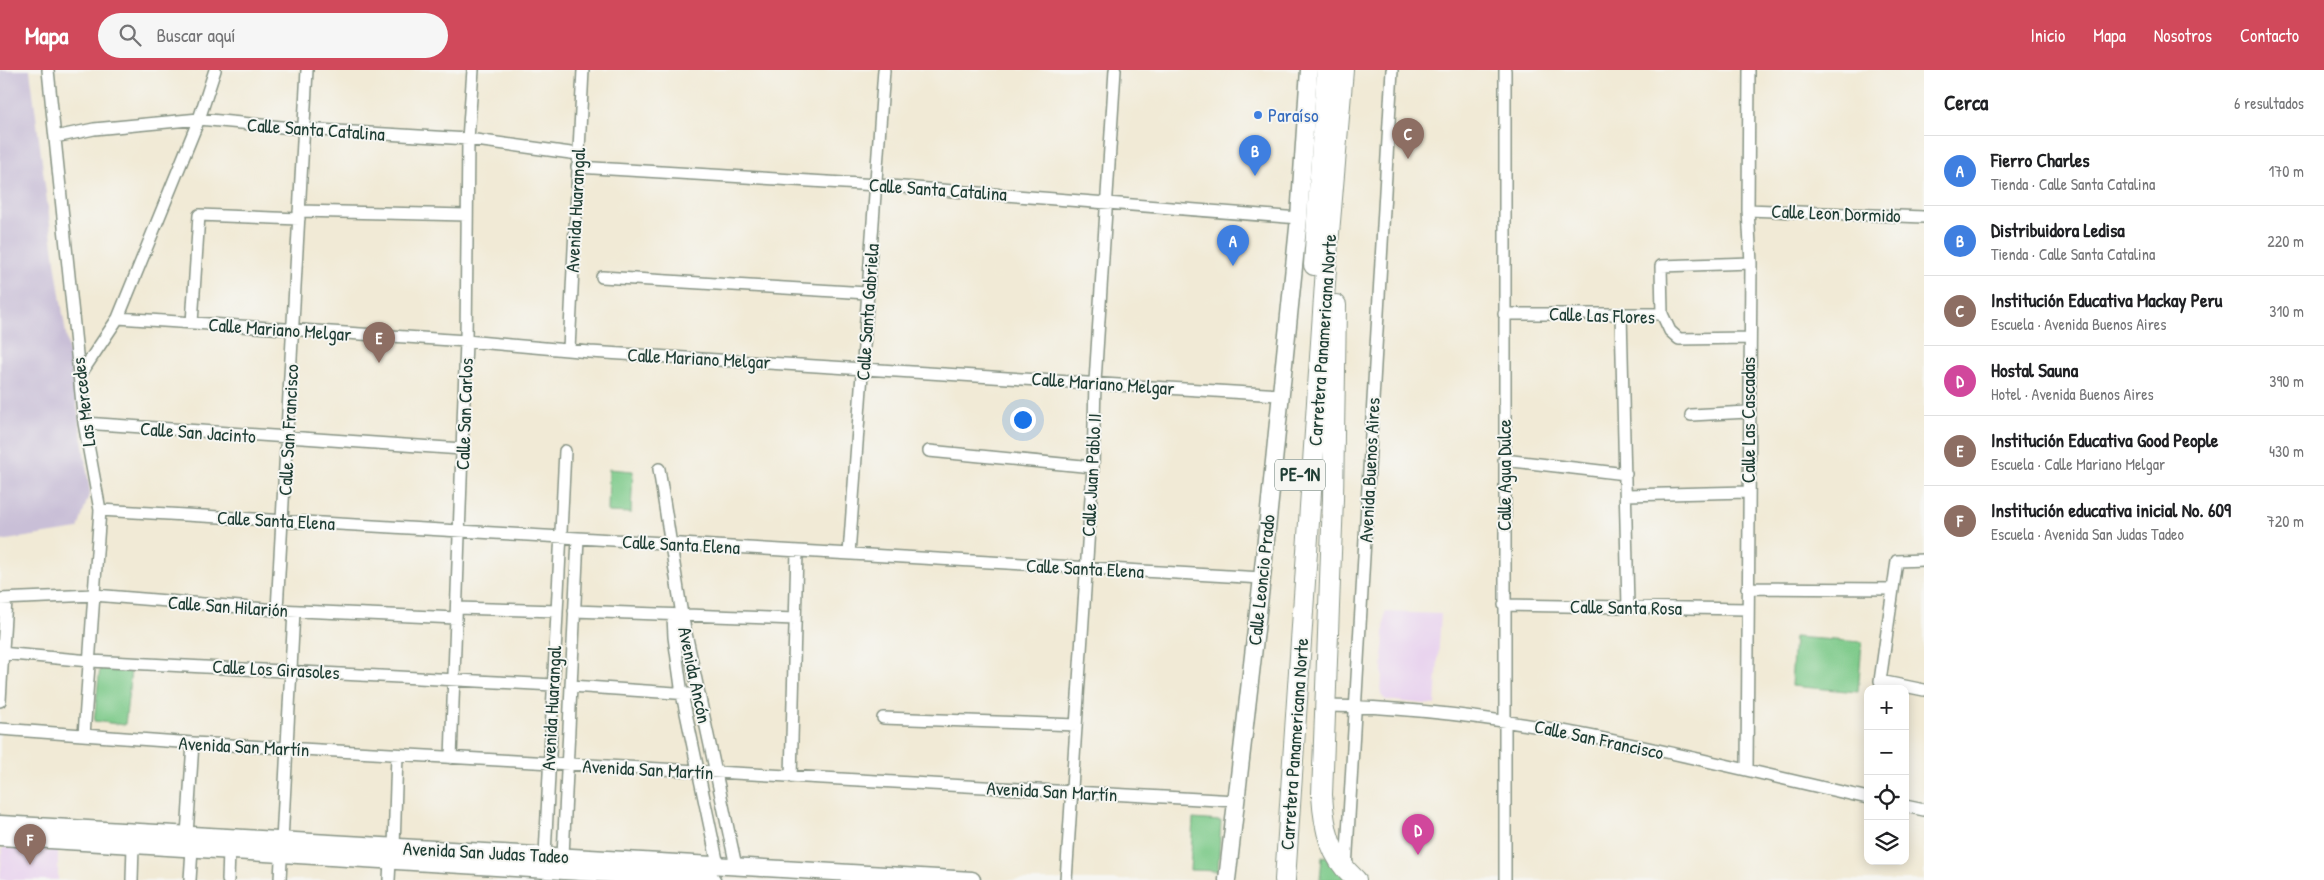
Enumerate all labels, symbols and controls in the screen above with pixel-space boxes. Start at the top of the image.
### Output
search box [98,13,448,58]
text: Mapa [25,19,68,51]
icon: search [116,21,144,49]
text: Buscar aquí [156,22,236,48]
text: Inicio [2031,23,2065,48]
text: Mapa [2093,23,2126,48]
text: Nosotros [2154,23,2212,48]
text: Contacto [2240,23,2299,48]
text: Cerca [1944,88,1988,117]
text: 6 resultados [2234,92,2304,114]
place label: Paraíso [1268,102,1319,128]
marker: Paraíso [1252,109,1264,121]
street label: Calle Santa Catalina [246,111,386,147]
pin: C [1392,118,1424,159]
pin: B [1239,135,1271,176]
street label: Avenida Huarangal [559,146,591,273]
text: Fierro Charles [1991,147,2090,173]
text: A [1956,160,1964,182]
text: 170 m [2269,160,2304,182]
street label: Calle Santa Catalina [868,171,1008,207]
text: Tienda · Calle Santa Catalina [1991,173,2155,195]
street label: Calle Leon Dormido [1771,198,1901,228]
text: Distribuidora Ledisa [1991,217,2125,243]
pin: A [1217,225,1249,266]
text: B [1956,230,1964,252]
text: 220 m [2267,230,2304,252]
street label: Carretera Panamericana Norte [1302,233,1342,447]
street label: Calle Santa Gabriela [849,242,885,381]
text: Tienda · Calle Santa Catalina [1991,243,2155,265]
text: Institución Educativa Mackay Peru [1991,287,2222,313]
street label: Calle Las Flores [1548,300,1656,330]
text: C [1956,300,1964,322]
text: 310 m [2269,300,2304,322]
street label: Calle Mariano Melgar [208,311,353,347]
text: Escuela · Avenida Buenos Aires [1991,313,2166,335]
pin: E [363,322,395,363]
street label: Calle Mariano Melgar [627,341,772,375]
street label: Las Mercedes [65,356,101,448]
street label: Calle San Carlos [449,357,479,471]
street label: Calle Las Cascadas [1735,357,1761,483]
text: Hostal Sauna [1991,357,2078,383]
street label: Calle San Francisco [272,363,304,496]
street label: Calle Mariano Melgar [1031,365,1176,401]
text: D [1956,370,1964,392]
text: 390 m [2269,370,2304,392]
text: Hotel · Avenida Buenos Aires [1991,383,2154,405]
street label: Avenida Buenos Aires [1352,397,1386,543]
your location [1010,407,1036,433]
street label: Calle Juan Pablo II [1075,413,1107,537]
street label: Calle San Jacinto [139,415,257,449]
street label: Calle Agua Dulce [1491,419,1517,531]
text: Institución Educativa Good People [1991,427,2218,453]
text: E [1956,440,1964,462]
text: 430 m [2269,440,2304,462]
text: Escuela · Calle Mariano Melgar [1991,453,2165,475]
road number: PE-1N [1275,460,1325,490]
text: Institución educativa inicial No. 609 [1991,497,2231,523]
street label: Calle Santa Elena [216,504,336,536]
text: F [1957,510,1963,532]
text: 720 m [2267,510,2304,532]
street label: Calle Leoncio Prado [1241,513,1281,647]
text: Escuela · Avenida San Judas Tadeo [1991,523,2184,545]
street label: Calle Santa Elena [621,528,741,560]
street label: Calle Santa Elena [1025,552,1145,584]
street label: Calle San Hilarión [167,589,289,623]
street label: Calle Santa Rosa [1570,593,1683,621]
street label: Avenida Ancón [672,624,718,726]
street label: Carretera Panamericana Norte [1274,637,1314,851]
street label: Avenida Huarangal [535,644,567,771]
street label: Calle Los Girasoles [212,653,340,685]
map controls [1864,685,1909,865]
button: + [1864,685,1909,730]
street label: Calle San Francisco [1532,713,1666,765]
street label: Avenida San Martín [178,730,310,762]
button: − [1864,730,1909,775]
street label: Avenida San Martín [582,753,714,785]
street label: Avenida San Martín [986,775,1118,807]
button: locate [1864,775,1909,820]
pin: D [1402,814,1434,855]
button: layers [1864,820,1909,865]
pin: F [14,824,46,865]
street label: Avenida San Judas Tadeo [403,835,570,869]

